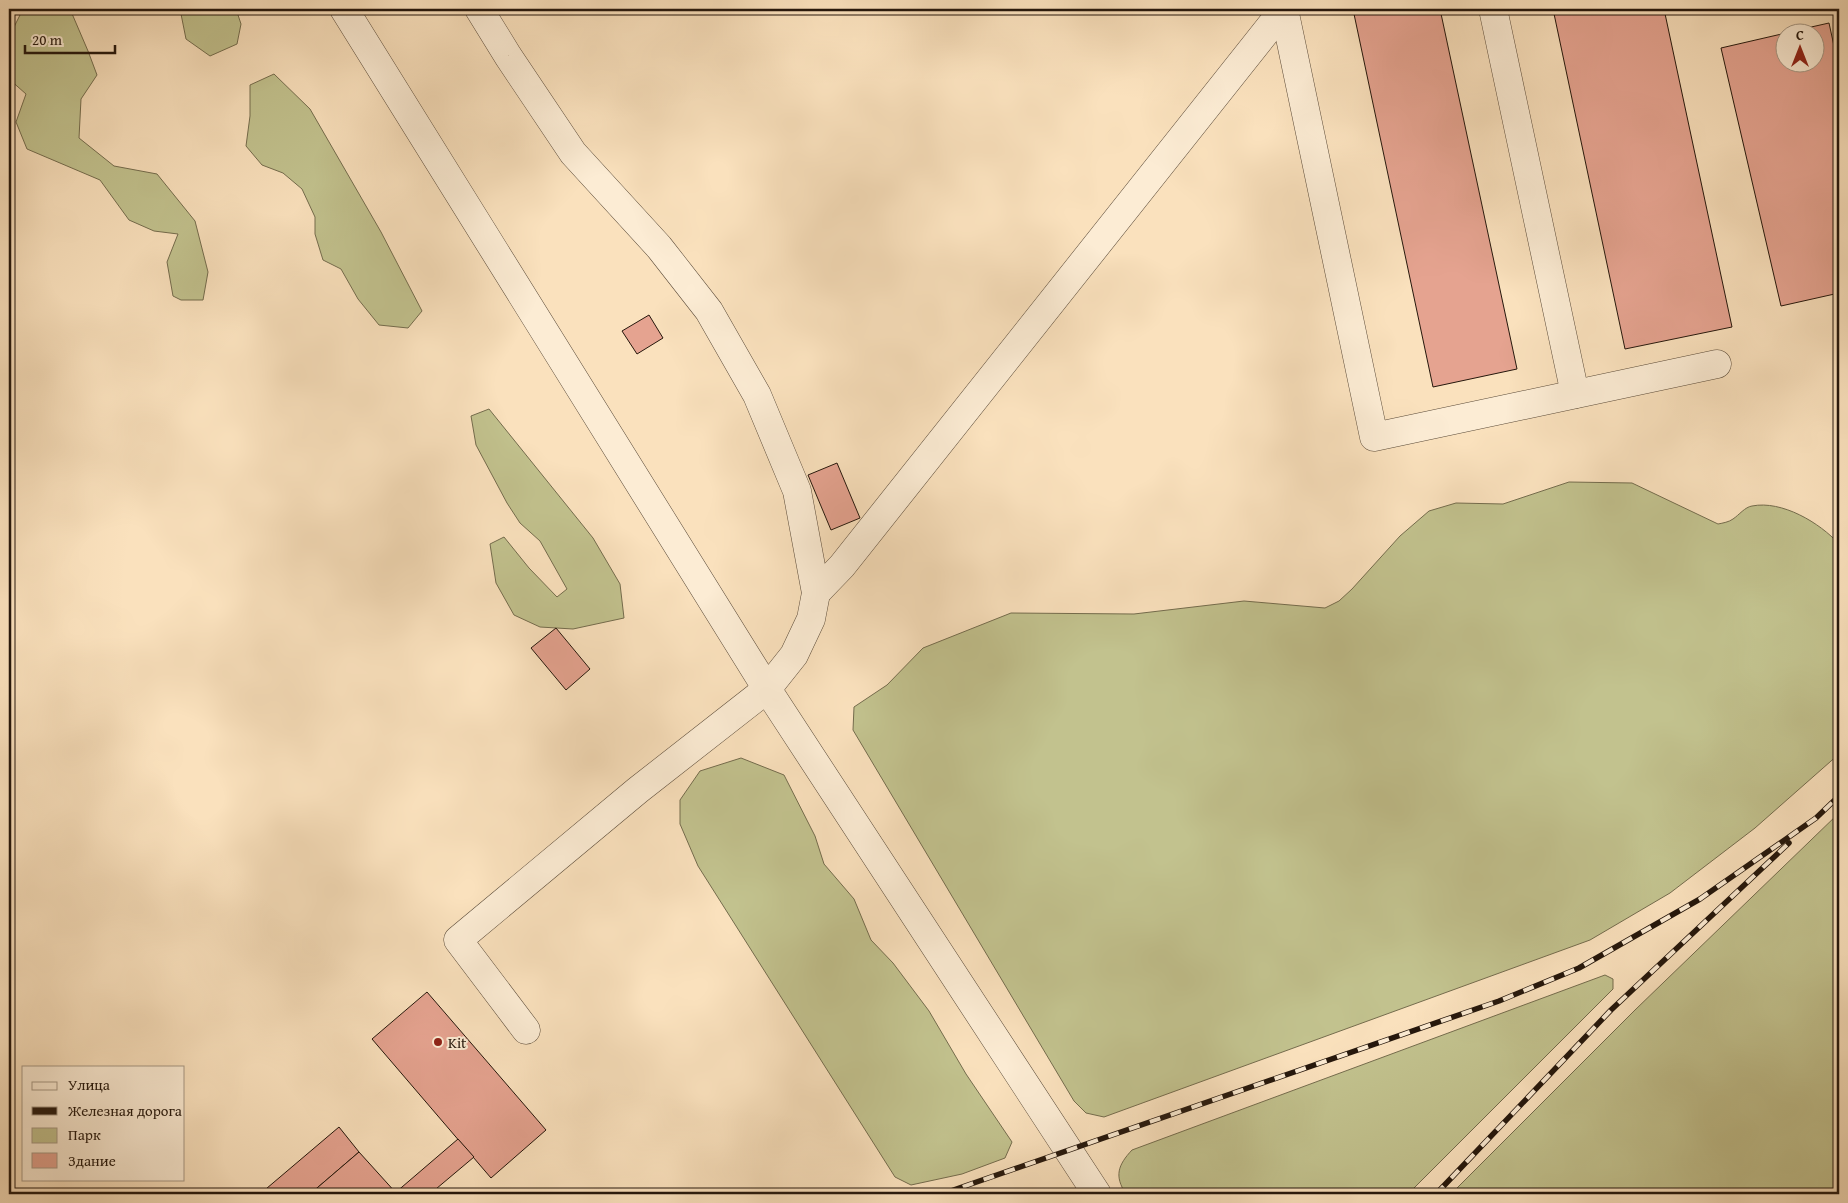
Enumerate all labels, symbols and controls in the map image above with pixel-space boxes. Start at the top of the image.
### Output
scale bar [25,22,115,54]
north arrow [1776,22,1826,72]
text: С [1796,25,1804,45]
text: 20 m [32,29,63,50]
place label: Kit [448,1032,467,1053]
marker: Kit [432,1036,444,1048]
legend [22,1066,185,1180]
text: Улица [68,1074,111,1095]
text: Железная дорога [67,1100,183,1121]
text: Парк [68,1124,101,1145]
text: Здание [68,1150,116,1171]

